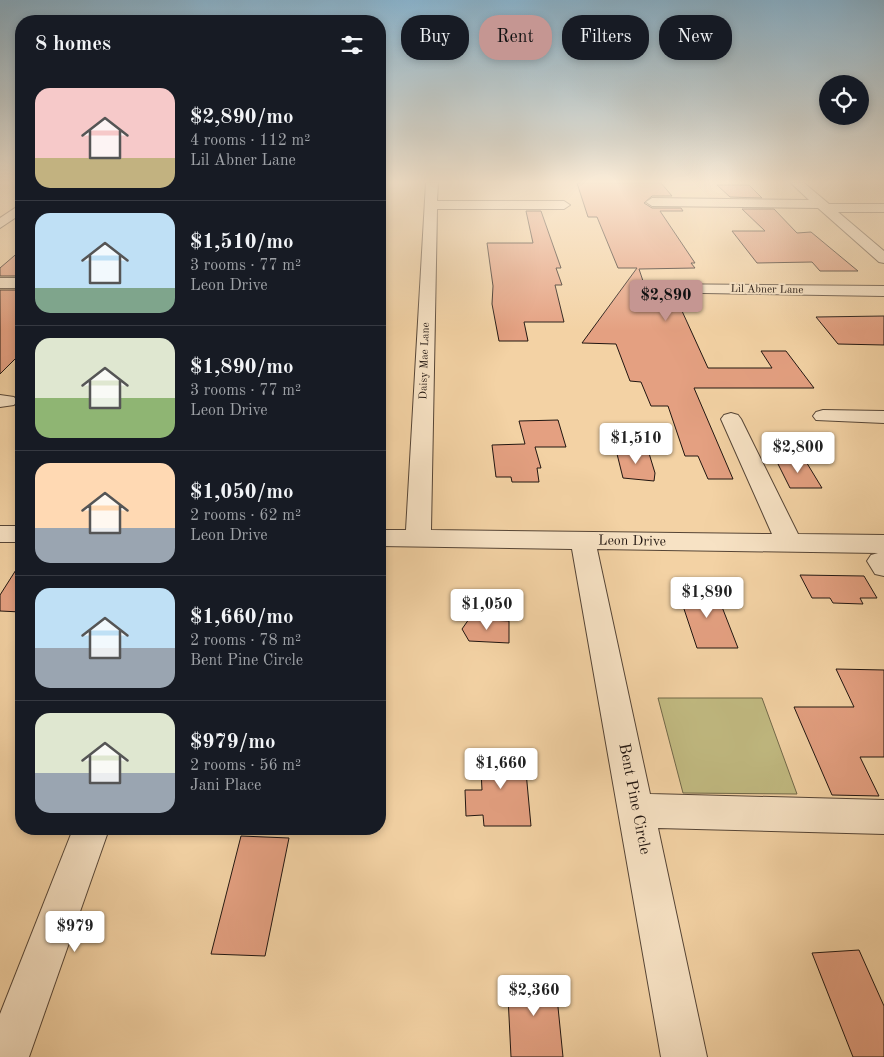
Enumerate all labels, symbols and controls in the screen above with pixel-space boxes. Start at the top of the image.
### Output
chip: Buy [401,15,469,60]
chip: Rent [479,15,552,60]
chip: Filters [562,15,649,60]
chip: New [659,15,732,60]
icon: filters [338,31,366,59]
text: 8 homes [35,34,111,55]
map controls [819,75,869,125]
button: locate [819,75,869,125]
text: $2,890/mo [190,107,294,128]
icon: home [75,108,135,168]
text: 4 rooms · 112 m² [190,133,310,149]
text: Lil Abner Lane [190,153,296,169]
text: $1,510/mo [190,232,294,253]
icon: home [75,233,135,293]
text: 3 rooms · 77 m² [190,258,301,274]
text: Leon Drive [190,278,268,294]
pin: $2,890 [625,280,707,322]
street label: Lil Abner Lane [730,284,804,296]
text: $2,890 [641,288,691,304]
street label: Daisy Mae Lane [418,322,432,400]
text: $1,890/mo [190,357,294,378]
icon: home [75,358,135,418]
text: 3 rooms · 77 m² [190,383,301,399]
text: Leon Drive [190,403,268,419]
pin: $1,510 [595,422,677,465]
text: $1,510 [611,431,661,447]
pin: $2,800 [757,432,839,474]
text: $2,800 [773,440,823,456]
text: $1,050/mo [190,482,294,503]
icon: home [75,483,135,543]
text: 2 rooms · 62 m² [190,508,301,524]
text: Leon Drive [190,528,268,544]
street label: Leon Drive [598,533,666,549]
pin: $1,890 [666,576,748,619]
text: $1,890 [682,585,732,601]
pin: $1,050 [446,588,528,631]
text: $1,050 [462,597,512,613]
text: $1,660/mo [190,607,294,628]
icon: home [75,608,135,668]
text: 2 rooms · 78 m² [190,633,301,649]
text: Bent Pine Circle [190,653,303,669]
text: $979/mo [190,732,276,753]
icon: home [75,733,135,793]
street label: Bent Pine Circle [615,742,653,856]
pin: $1,660 [460,748,542,790]
text: $1,660 [476,756,526,772]
text: 2 rooms · 56 m² [190,758,301,774]
text: Jani Place [190,778,261,794]
pin: $979 [45,910,105,953]
text: $979 [56,919,94,935]
pin: $2,360 [493,974,575,1017]
text: $2,360 [509,983,559,999]

